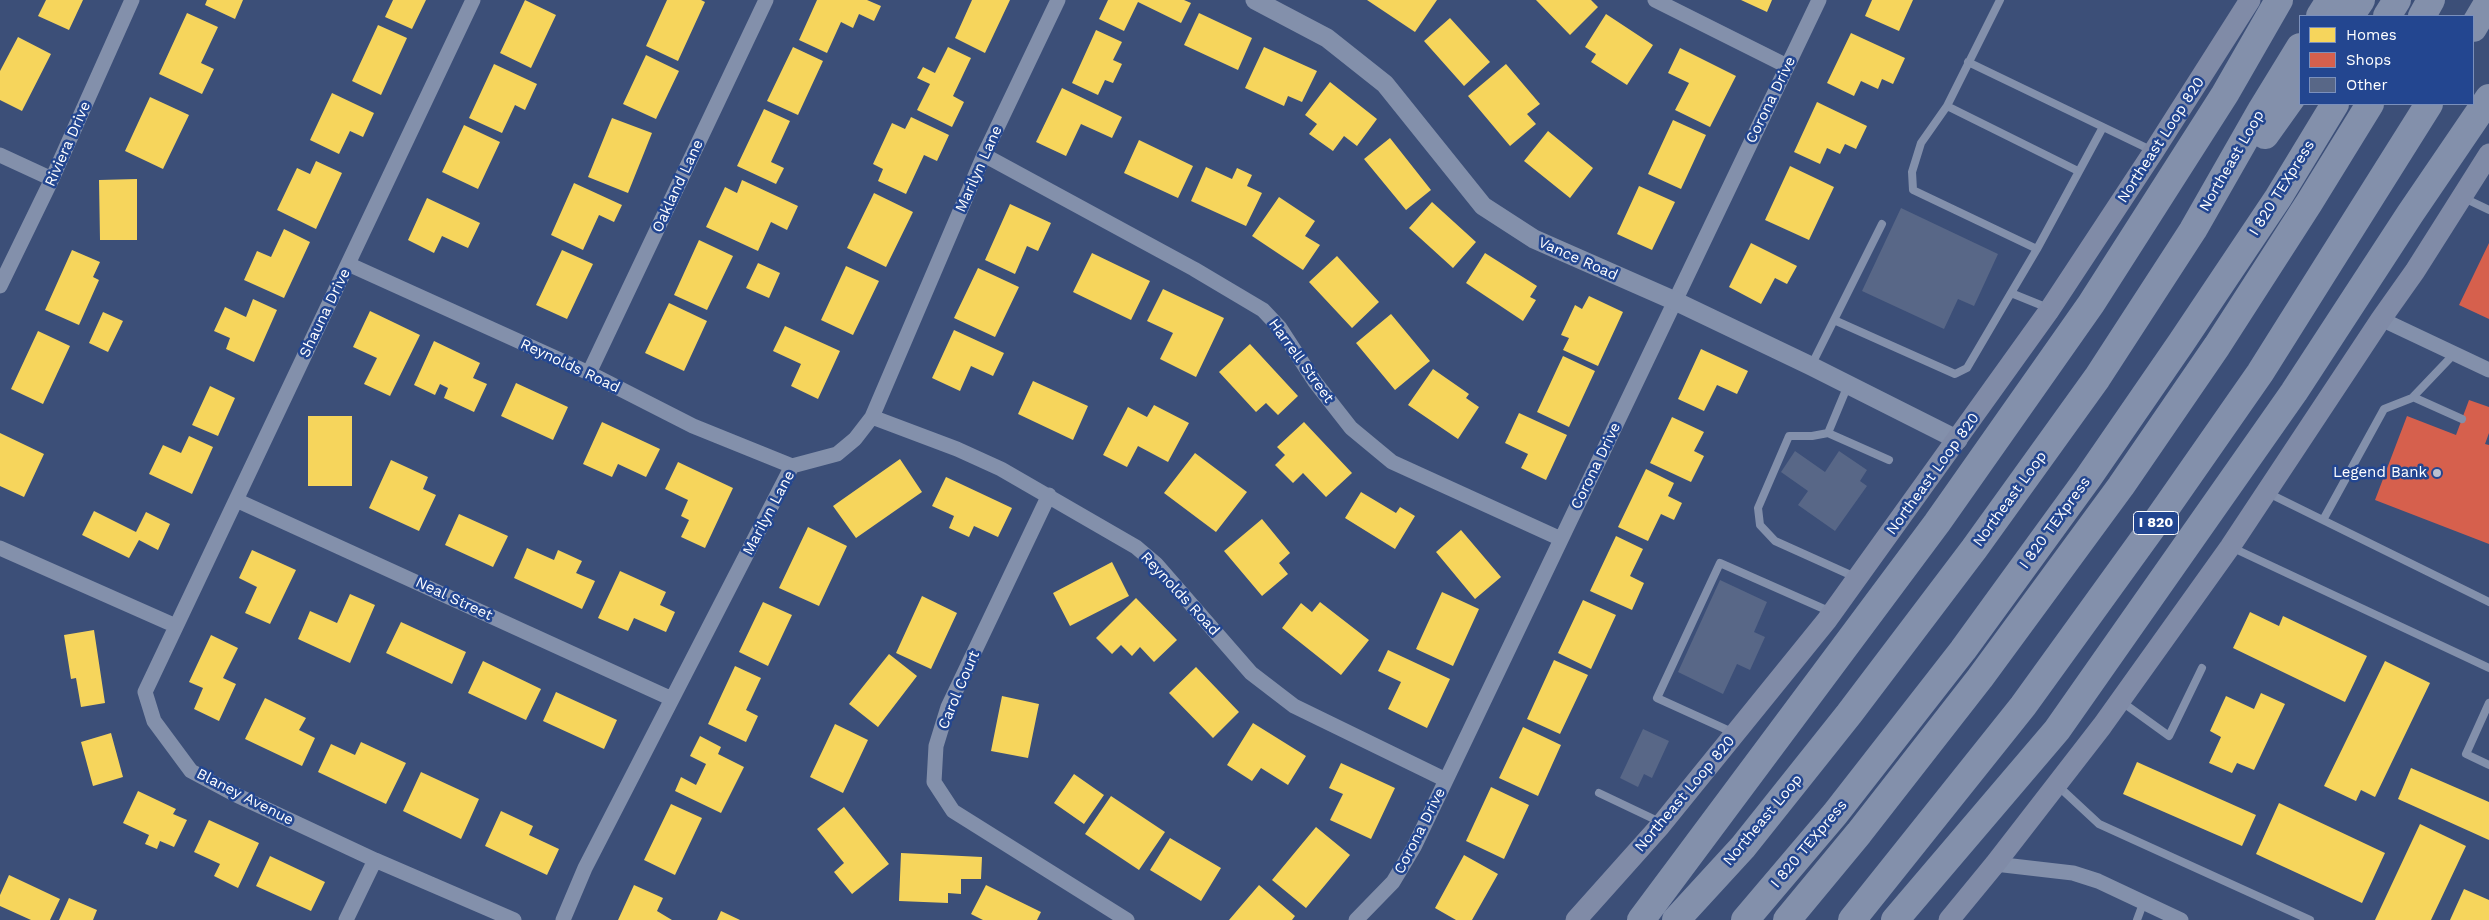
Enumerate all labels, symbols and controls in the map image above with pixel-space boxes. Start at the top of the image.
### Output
legend [2299,15,2474,105]
text: Homes [2346,26,2397,44]
text: Shops [2346,51,2391,69]
street label: Corona Drive [1742,54,1800,146]
street label: Northeast Loop 820 [2114,74,2208,206]
text: Other [2346,76,2388,94]
street label: Riviera Drive [41,99,95,189]
street label: Northeast Loop [2196,107,2268,215]
street label: Marilyn Lane [952,123,1006,215]
street label: Oakland Lane [649,137,707,235]
street label: I 820 TEXpress [2245,137,2319,239]
street label: Vance Road [1535,233,1621,285]
street label: Shauna Drive [296,266,354,360]
street label: Harrell Street [1264,315,1338,407]
street label: Reynolds Road [517,335,623,397]
street label: Northeast Loop 820 [1883,410,1983,538]
street label: Corona Drive [1567,420,1625,512]
street label: Northeast Loop [1969,448,2051,550]
place label: Legend Bank [2333,464,2427,482]
marker: Legend Bank [2431,467,2443,479]
street label: Marilyn Lane [739,468,799,558]
street label: I 820 TEXpress [2016,474,2094,572]
road number: I 820 [2134,512,2178,534]
street label: Reynolds Road [1137,548,1223,640]
street label: Neal Street [413,573,495,625]
street label: Carol Court [934,648,984,732]
street label: Northeast Loop 820 [1631,732,1739,856]
street label: Blaney Avenue [194,765,296,829]
street label: Northeast Loop [1720,771,1806,869]
street label: Corona Drive [1391,785,1449,877]
street label: I 820 TEXpress [1767,796,1851,892]

